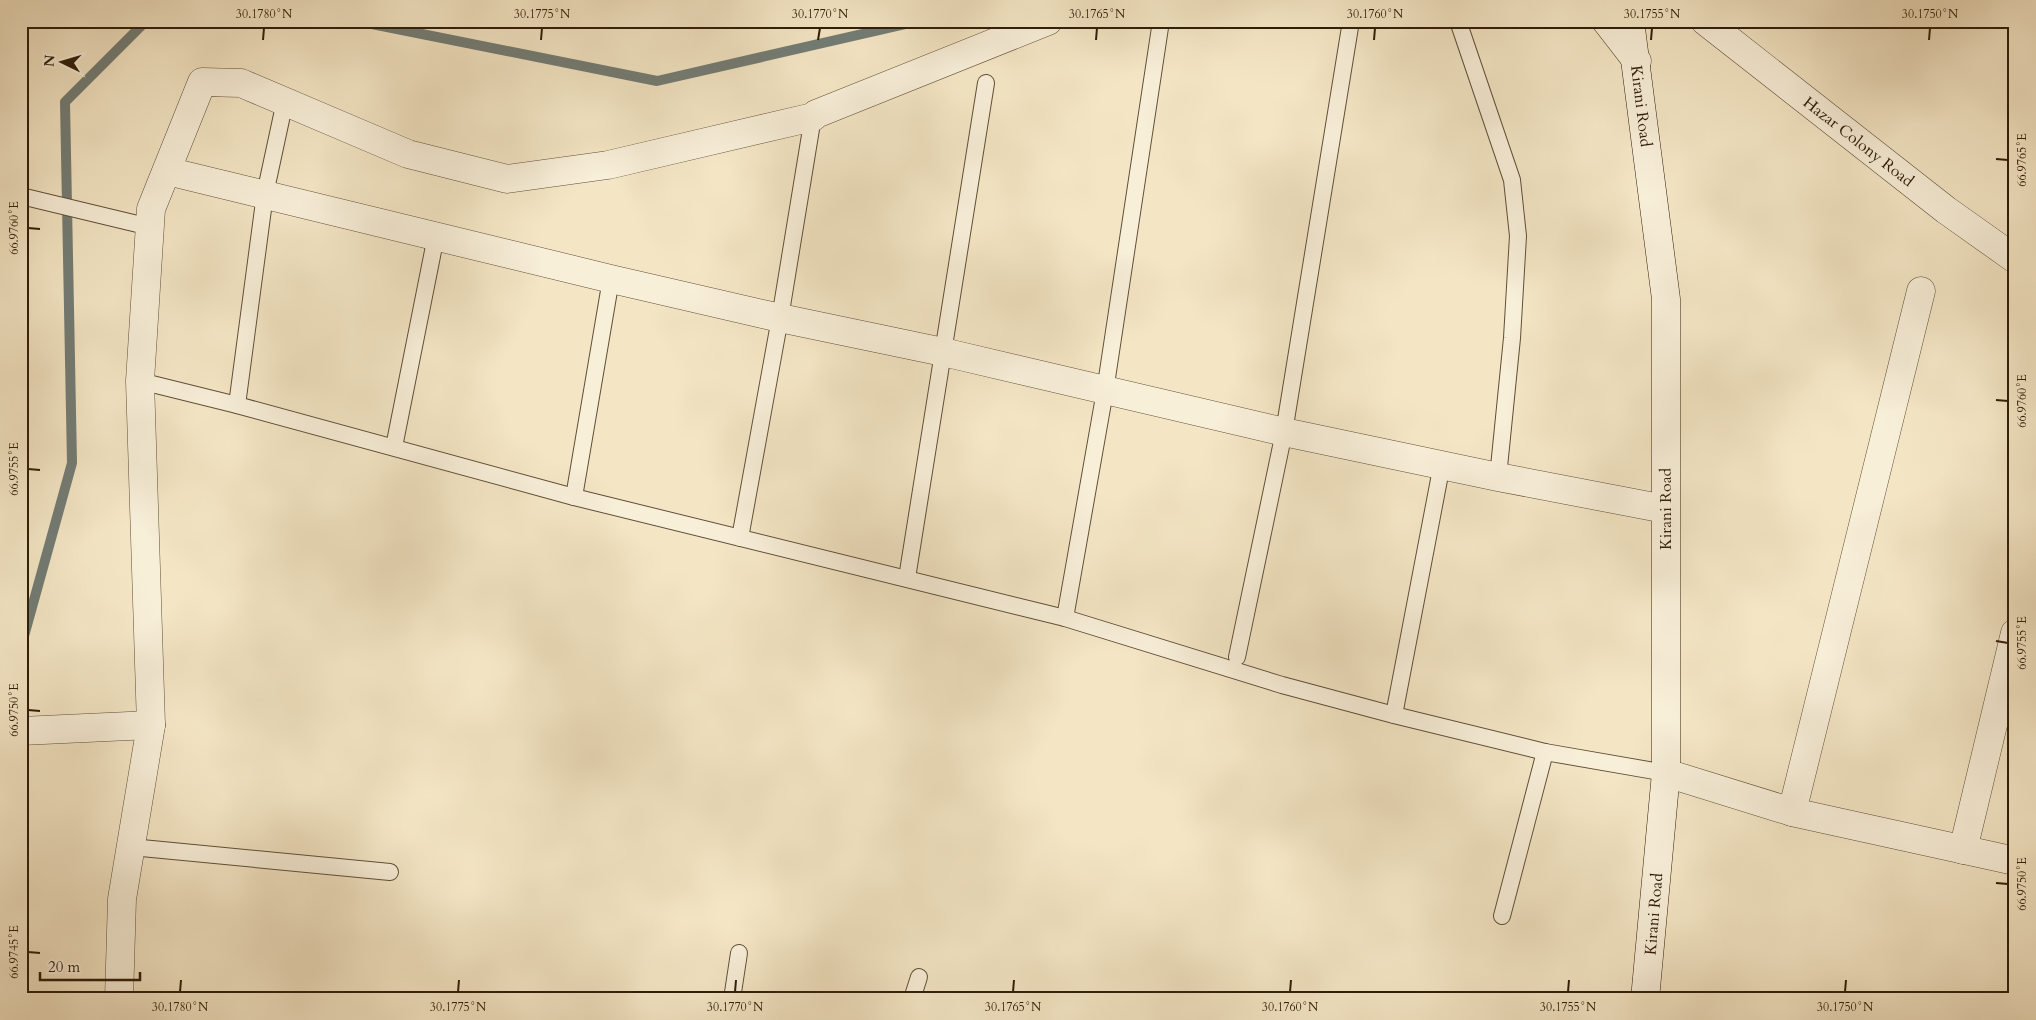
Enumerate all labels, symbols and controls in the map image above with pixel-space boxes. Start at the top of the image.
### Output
text: 30.1780°N [236,6,293,22]
text: 30.1775°N [514,6,571,22]
text: 30.1770°N [792,6,849,22]
text: 30.1765°N [1069,6,1126,22]
text: 30.1760°N [1347,6,1404,22]
text: 30.1755°N [1624,6,1681,22]
text: 30.1750°N [1902,6,1959,22]
north arrow [38,38,88,88]
text: N [40,54,60,68]
street label: Kirani Road [1625,64,1657,149]
street label: Hazar Colony Road [1798,92,1919,192]
text: 66.9765°E [2014,133,2030,187]
text: 66.9760°E [6,201,22,255]
text: 66.9760°E [2014,374,2030,428]
text: 66.9755°E [6,442,22,496]
street label: Kirani Road [1655,467,1677,550]
text: 66.9755°E [2014,616,2030,670]
text: 66.9750°E [6,683,22,737]
text: 66.9750°E [2014,857,2030,911]
street label: Kirani Road [1639,872,1669,956]
text: 66.9745°E [6,925,22,979]
scale bar [40,950,140,982]
text: 20 m [48,957,80,977]
text: 30.1780°N [152,999,209,1015]
text: 30.1775°N [430,999,487,1015]
text: 30.1770°N [707,999,764,1015]
text: 30.1765°N [985,999,1042,1015]
text: 30.1760°N [1262,999,1319,1015]
text: 30.1755°N [1540,999,1597,1015]
text: 30.1750°N [1817,999,1874,1015]

